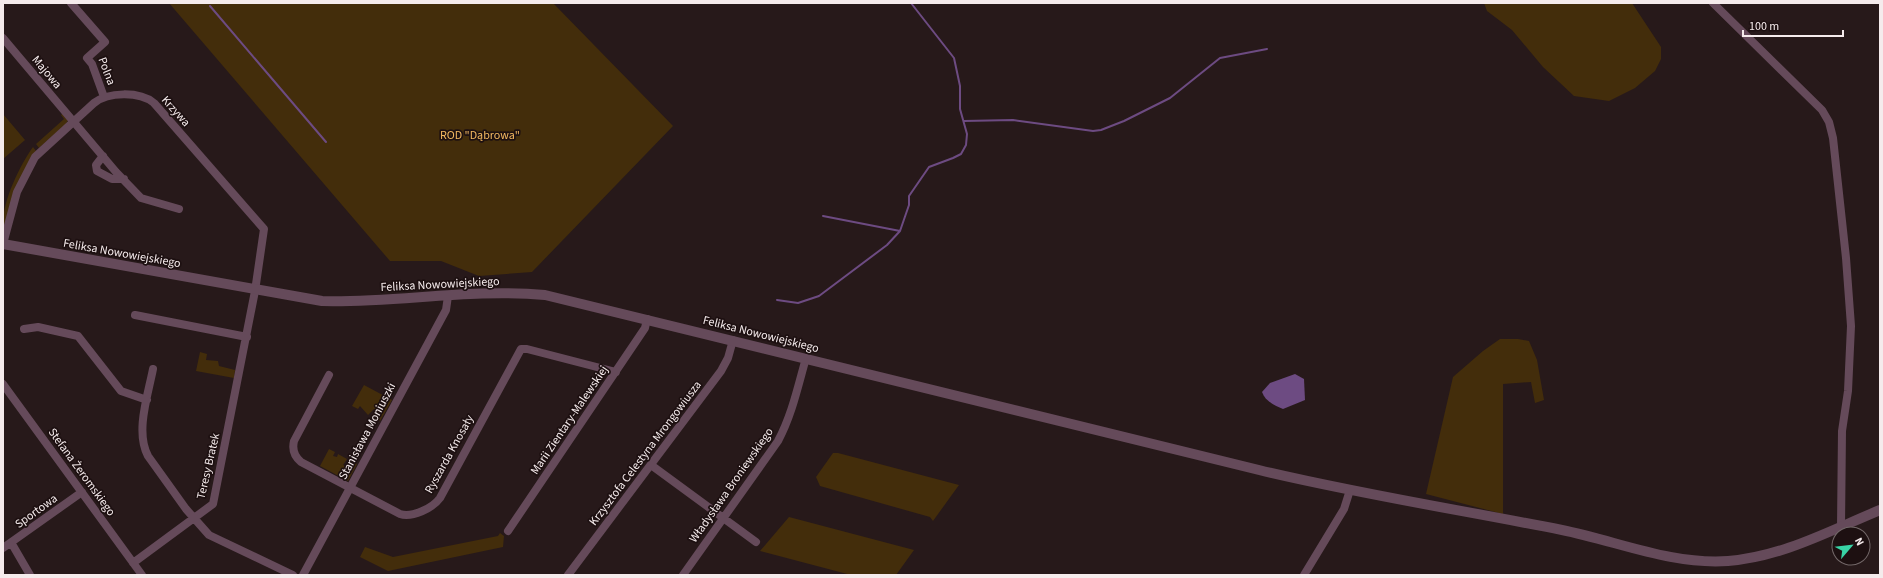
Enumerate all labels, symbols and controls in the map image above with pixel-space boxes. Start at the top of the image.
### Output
scale bar [1743,12,1843,38]
text: 100 m [1749,18,1779,35]
street label: Majowa [28,52,66,93]
street label: Polna [93,55,120,88]
street label: Krzywa [157,92,194,131]
park label: ROD "Dąbrowa" [440,127,520,144]
street label: Feliksa Nowowiejskiego [62,235,182,272]
street label: Feliksa Nowowiejskiego [380,273,500,296]
street label: Feliksa Nowowiejskiego [701,312,821,357]
street label: Marii Zientary-Malewskiej [527,362,612,478]
street label: Krzysztofa Celestyna Mrongowiusza [585,377,706,529]
street label: Stanisława Moniuszki [335,380,400,483]
street label: Ryszarda Knosały [421,411,478,497]
street label: Władysława Broniewskiego [685,424,778,546]
street label: Stefana Żeromskiego [44,425,119,520]
street label: Teresy Bratek [193,431,224,501]
street label: Sportowa [12,490,61,533]
north arrow [1831,526,1871,566]
text: N [1851,535,1868,548]

